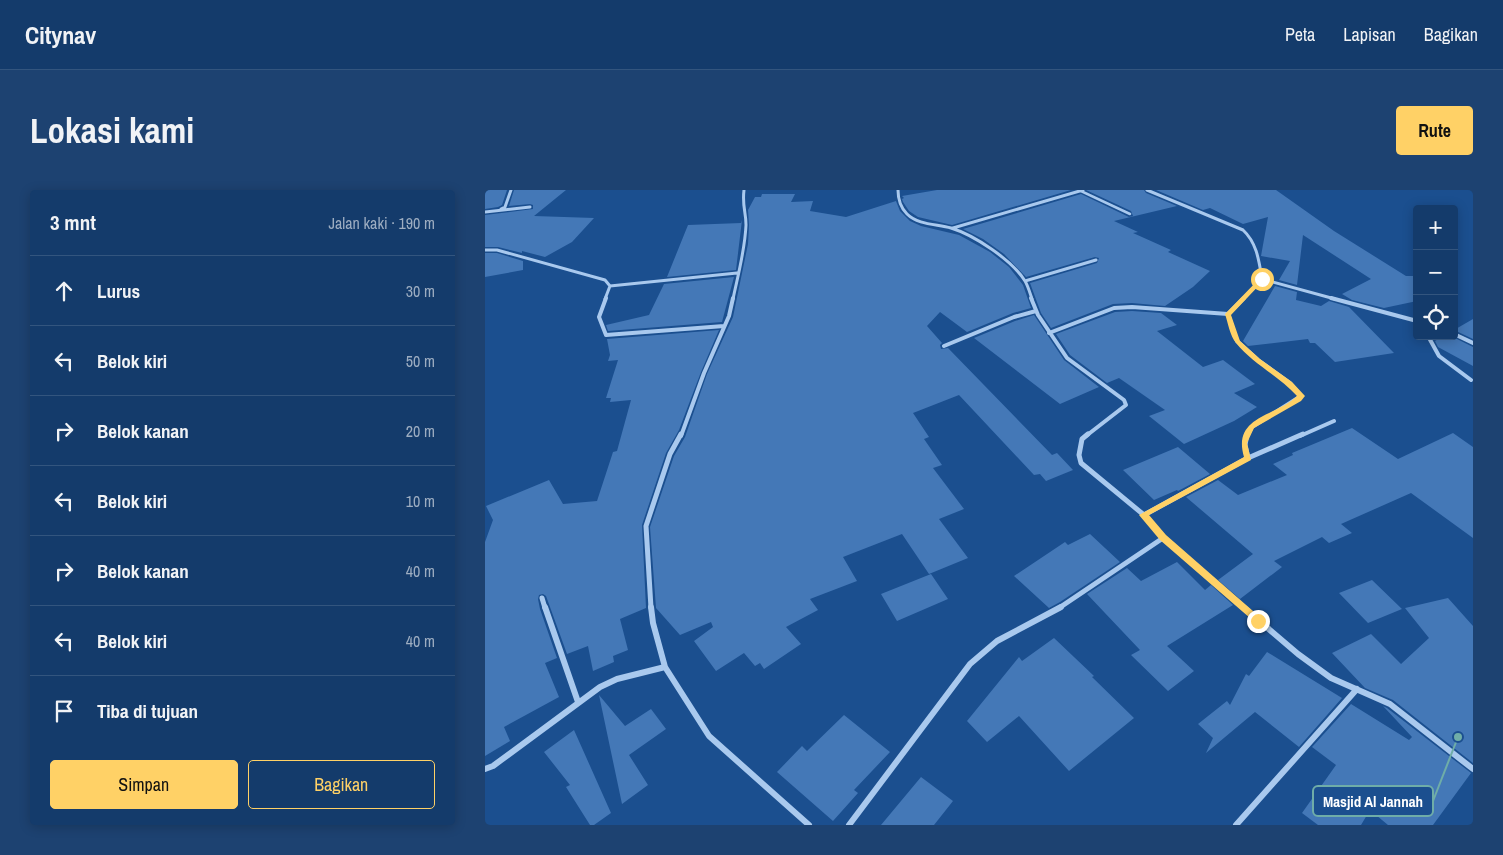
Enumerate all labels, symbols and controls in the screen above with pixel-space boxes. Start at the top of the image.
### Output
text: Citynav [25,19,96,51]
text: Peta [1285,22,1315,47]
text: Lapisan [1343,22,1396,47]
text: Bagikan [1424,22,1478,47]
button: Rute [1396,106,1473,155]
text: Lokasi kami [30,107,194,154]
map controls [1413,205,1458,340]
button: + [1413,205,1458,250]
text: 3 mnt [50,208,96,237]
text: Jalan kaki · 190 m [329,212,435,234]
button: − [1413,250,1458,295]
route start [1251,268,1274,291]
icon: ahead [50,277,78,305]
text: Lurus [97,278,140,304]
text: 30 m [406,280,435,302]
button: locate [1413,295,1458,340]
icon: left [50,347,78,375]
text: Belok kiri [97,348,167,374]
text: 50 m [406,350,435,372]
icon: right [50,417,78,445]
text: Belok kanan [97,418,189,444]
text: 20 m [406,420,435,442]
icon: left [50,487,78,515]
text: Belok kiri [97,488,167,514]
text: 10 m [406,490,435,512]
icon: right [50,557,78,585]
text: Belok kanan [97,558,189,584]
text: 40 m [406,560,435,582]
route end [1247,610,1270,633]
icon: left [50,627,78,655]
text: Belok kiri [97,628,167,654]
text: 40 m [406,630,435,652]
icon: arrive [50,697,78,725]
text: Tiba di tujuan [97,698,198,724]
button: Simpan [50,760,238,809]
button: Bagikan [248,760,435,809]
callout: Masjid Al Jannah [1313,786,1433,816]
text: Masjid Al Jannah [1323,791,1423,812]

